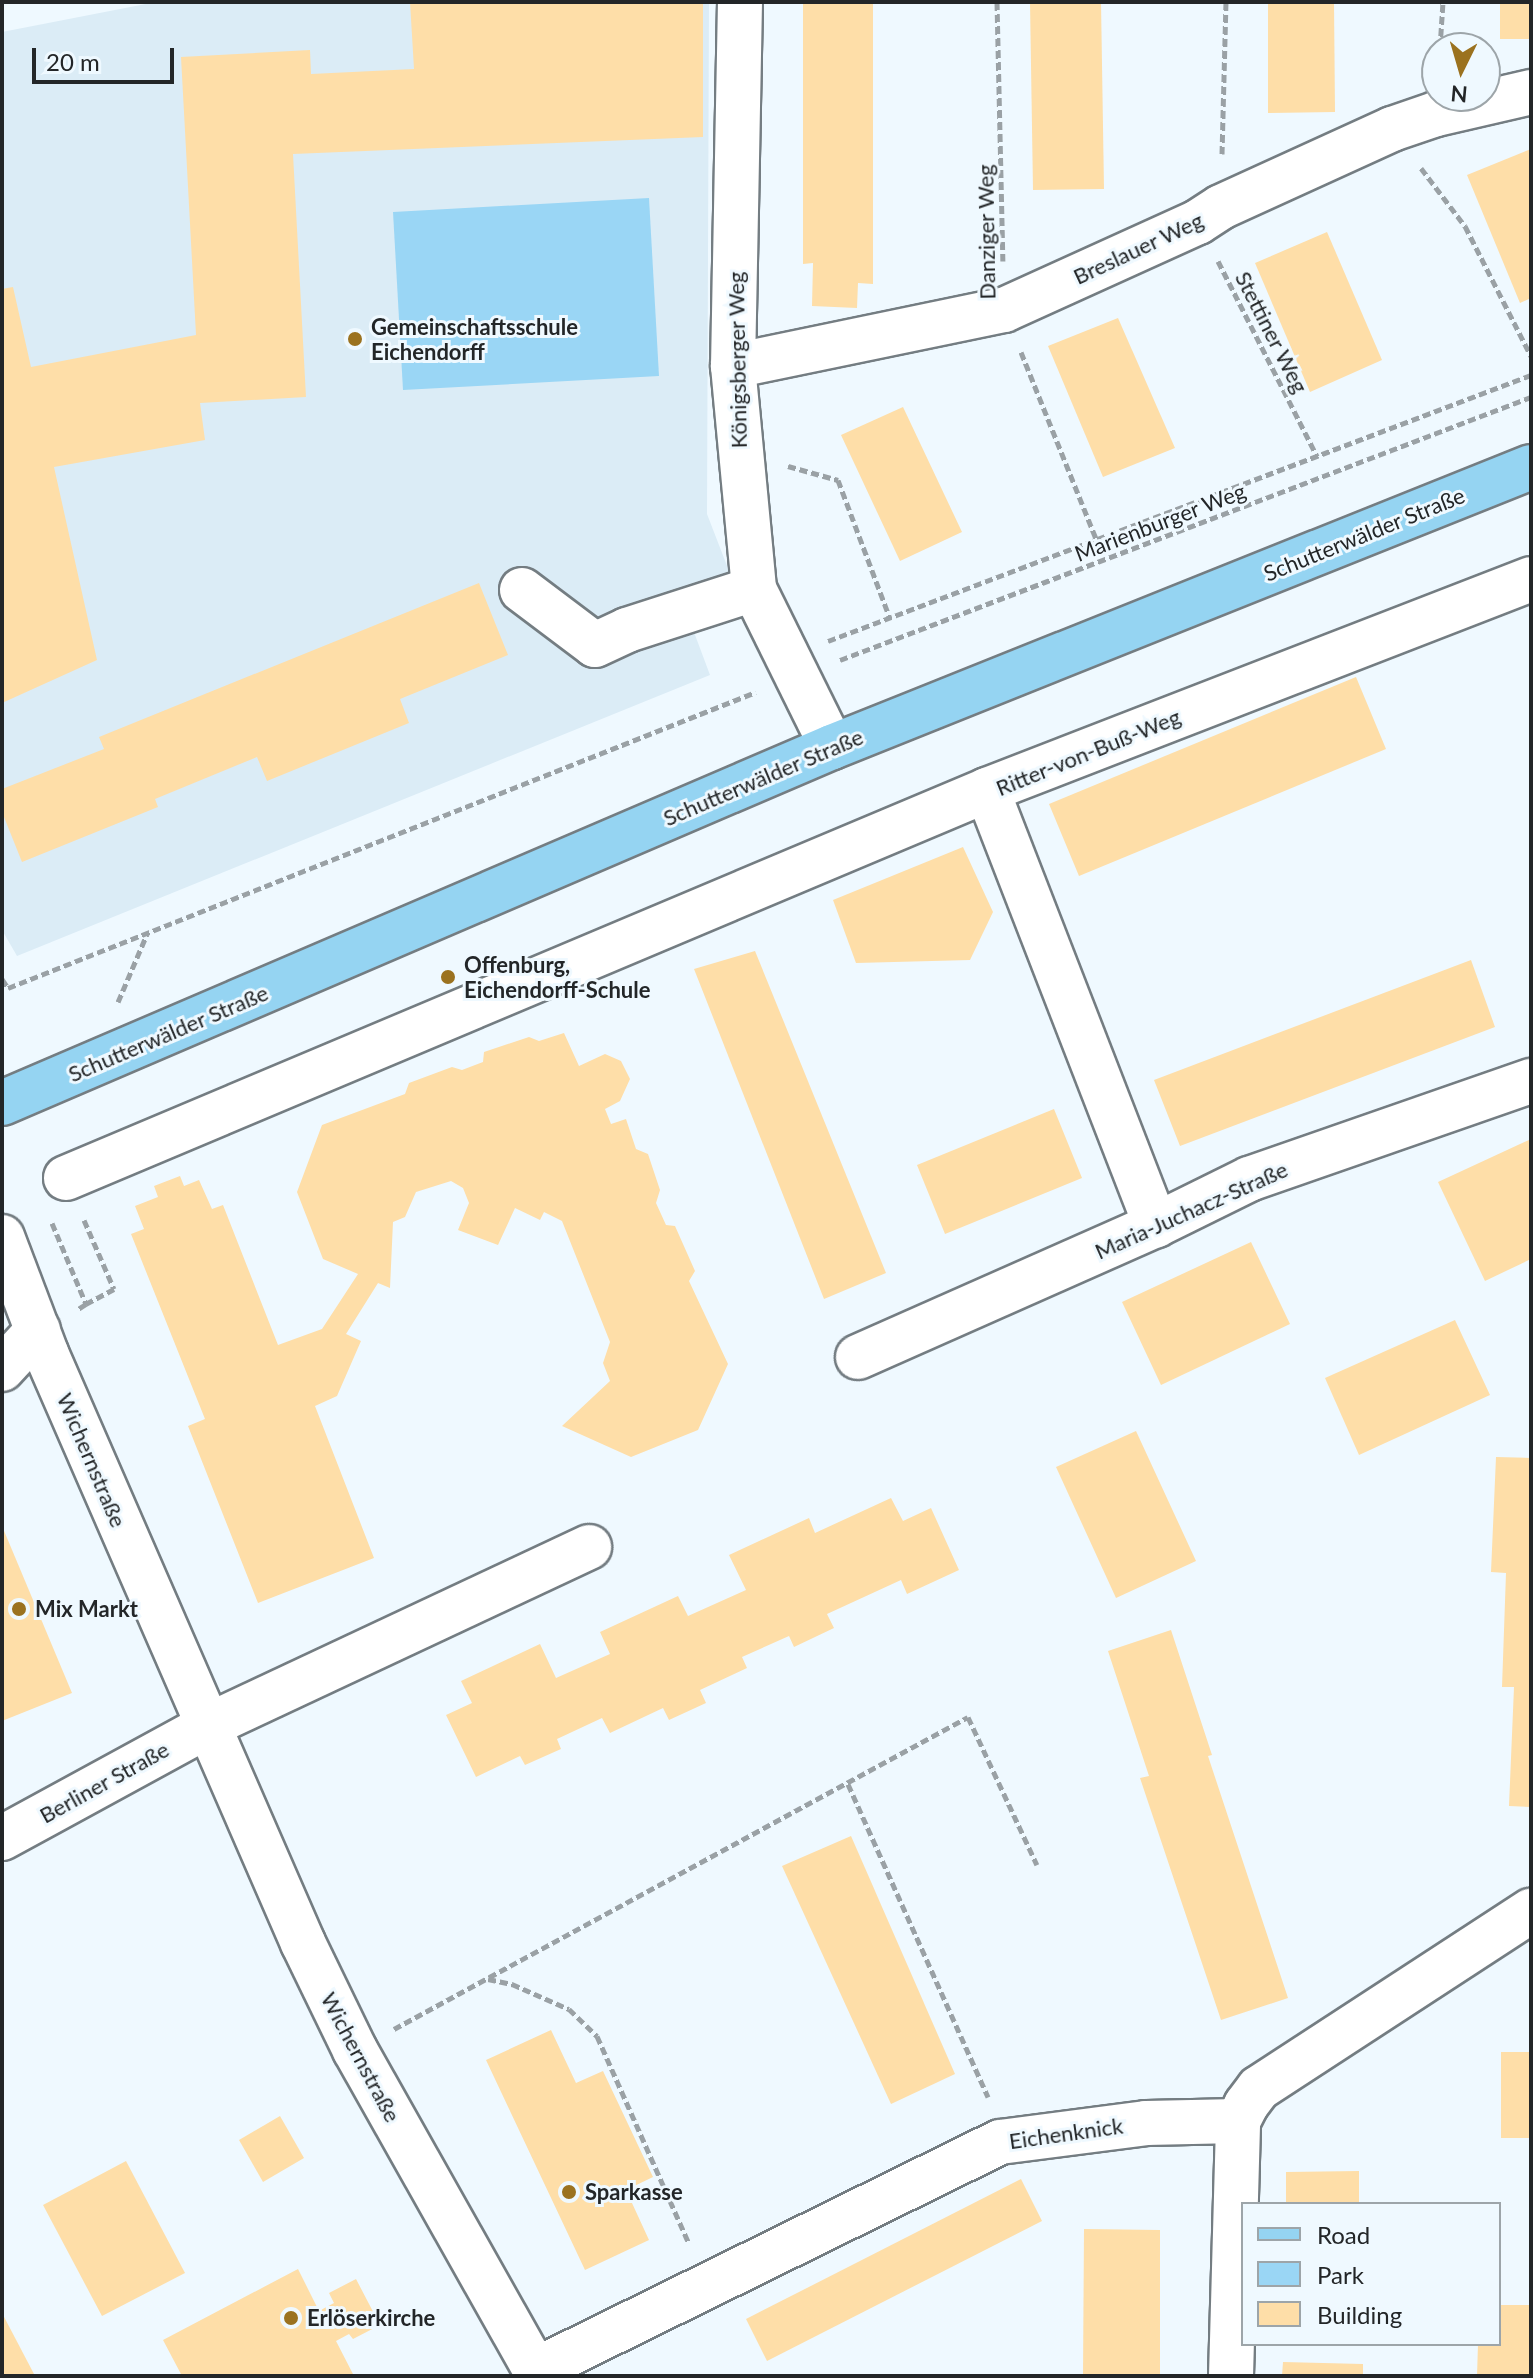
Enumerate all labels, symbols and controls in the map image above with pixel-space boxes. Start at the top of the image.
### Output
scale bar [36,32,178,82]
north arrow [1421,32,1501,112]
text: 20 m [46,47,100,76]
text: N [1449,80,1469,109]
street label: Danziger Weg [972,164,1000,300]
street label: Breslauer Weg [1069,206,1207,290]
street label: Stettiner Weg [1230,267,1314,397]
street label: Königsberger Weg [722,271,752,449]
place label: Gemeinschaftsschule Eichendorff [371,313,578,364]
marker: Gemeinschaftsschule Eichendorff [346,330,364,348]
street label: Marienburger Weg [1070,477,1250,567]
street label: Schutterwälder Straße [1259,482,1469,586]
street label: Ritter-von-Buß-Weg [992,703,1184,801]
street label: Schutterwälder Straße [659,723,867,831]
place label: Offenburg, Eichendorff-Schule [464,951,650,1002]
marker: Offenburg, Eichendorff-Schule [439,968,457,986]
street label: Schutterwälder Straße [64,979,272,1087]
street label: Maria-Juchacz-Straße [1091,1156,1291,1264]
street label: Wichernstraße [52,1389,132,1531]
place label: Mix Markt [35,1596,138,1622]
marker: Mix Markt [10,1600,28,1618]
street label: Berliner Straße [35,1736,173,1828]
street label: Wichernstraße [316,1988,406,2126]
street label: Eichenknick [1007,2112,1125,2154]
place label: Sparkasse [585,2179,683,2205]
marker: Sparkasse [560,2183,578,2201]
legend [1241,2202,1501,2346]
text: Road [1317,2220,1370,2249]
text: Park [1317,2260,1364,2289]
text: Building [1317,2300,1402,2329]
place label: Erlöserkirche [307,2305,435,2331]
marker: Erlöserkirche [282,2309,300,2327]

